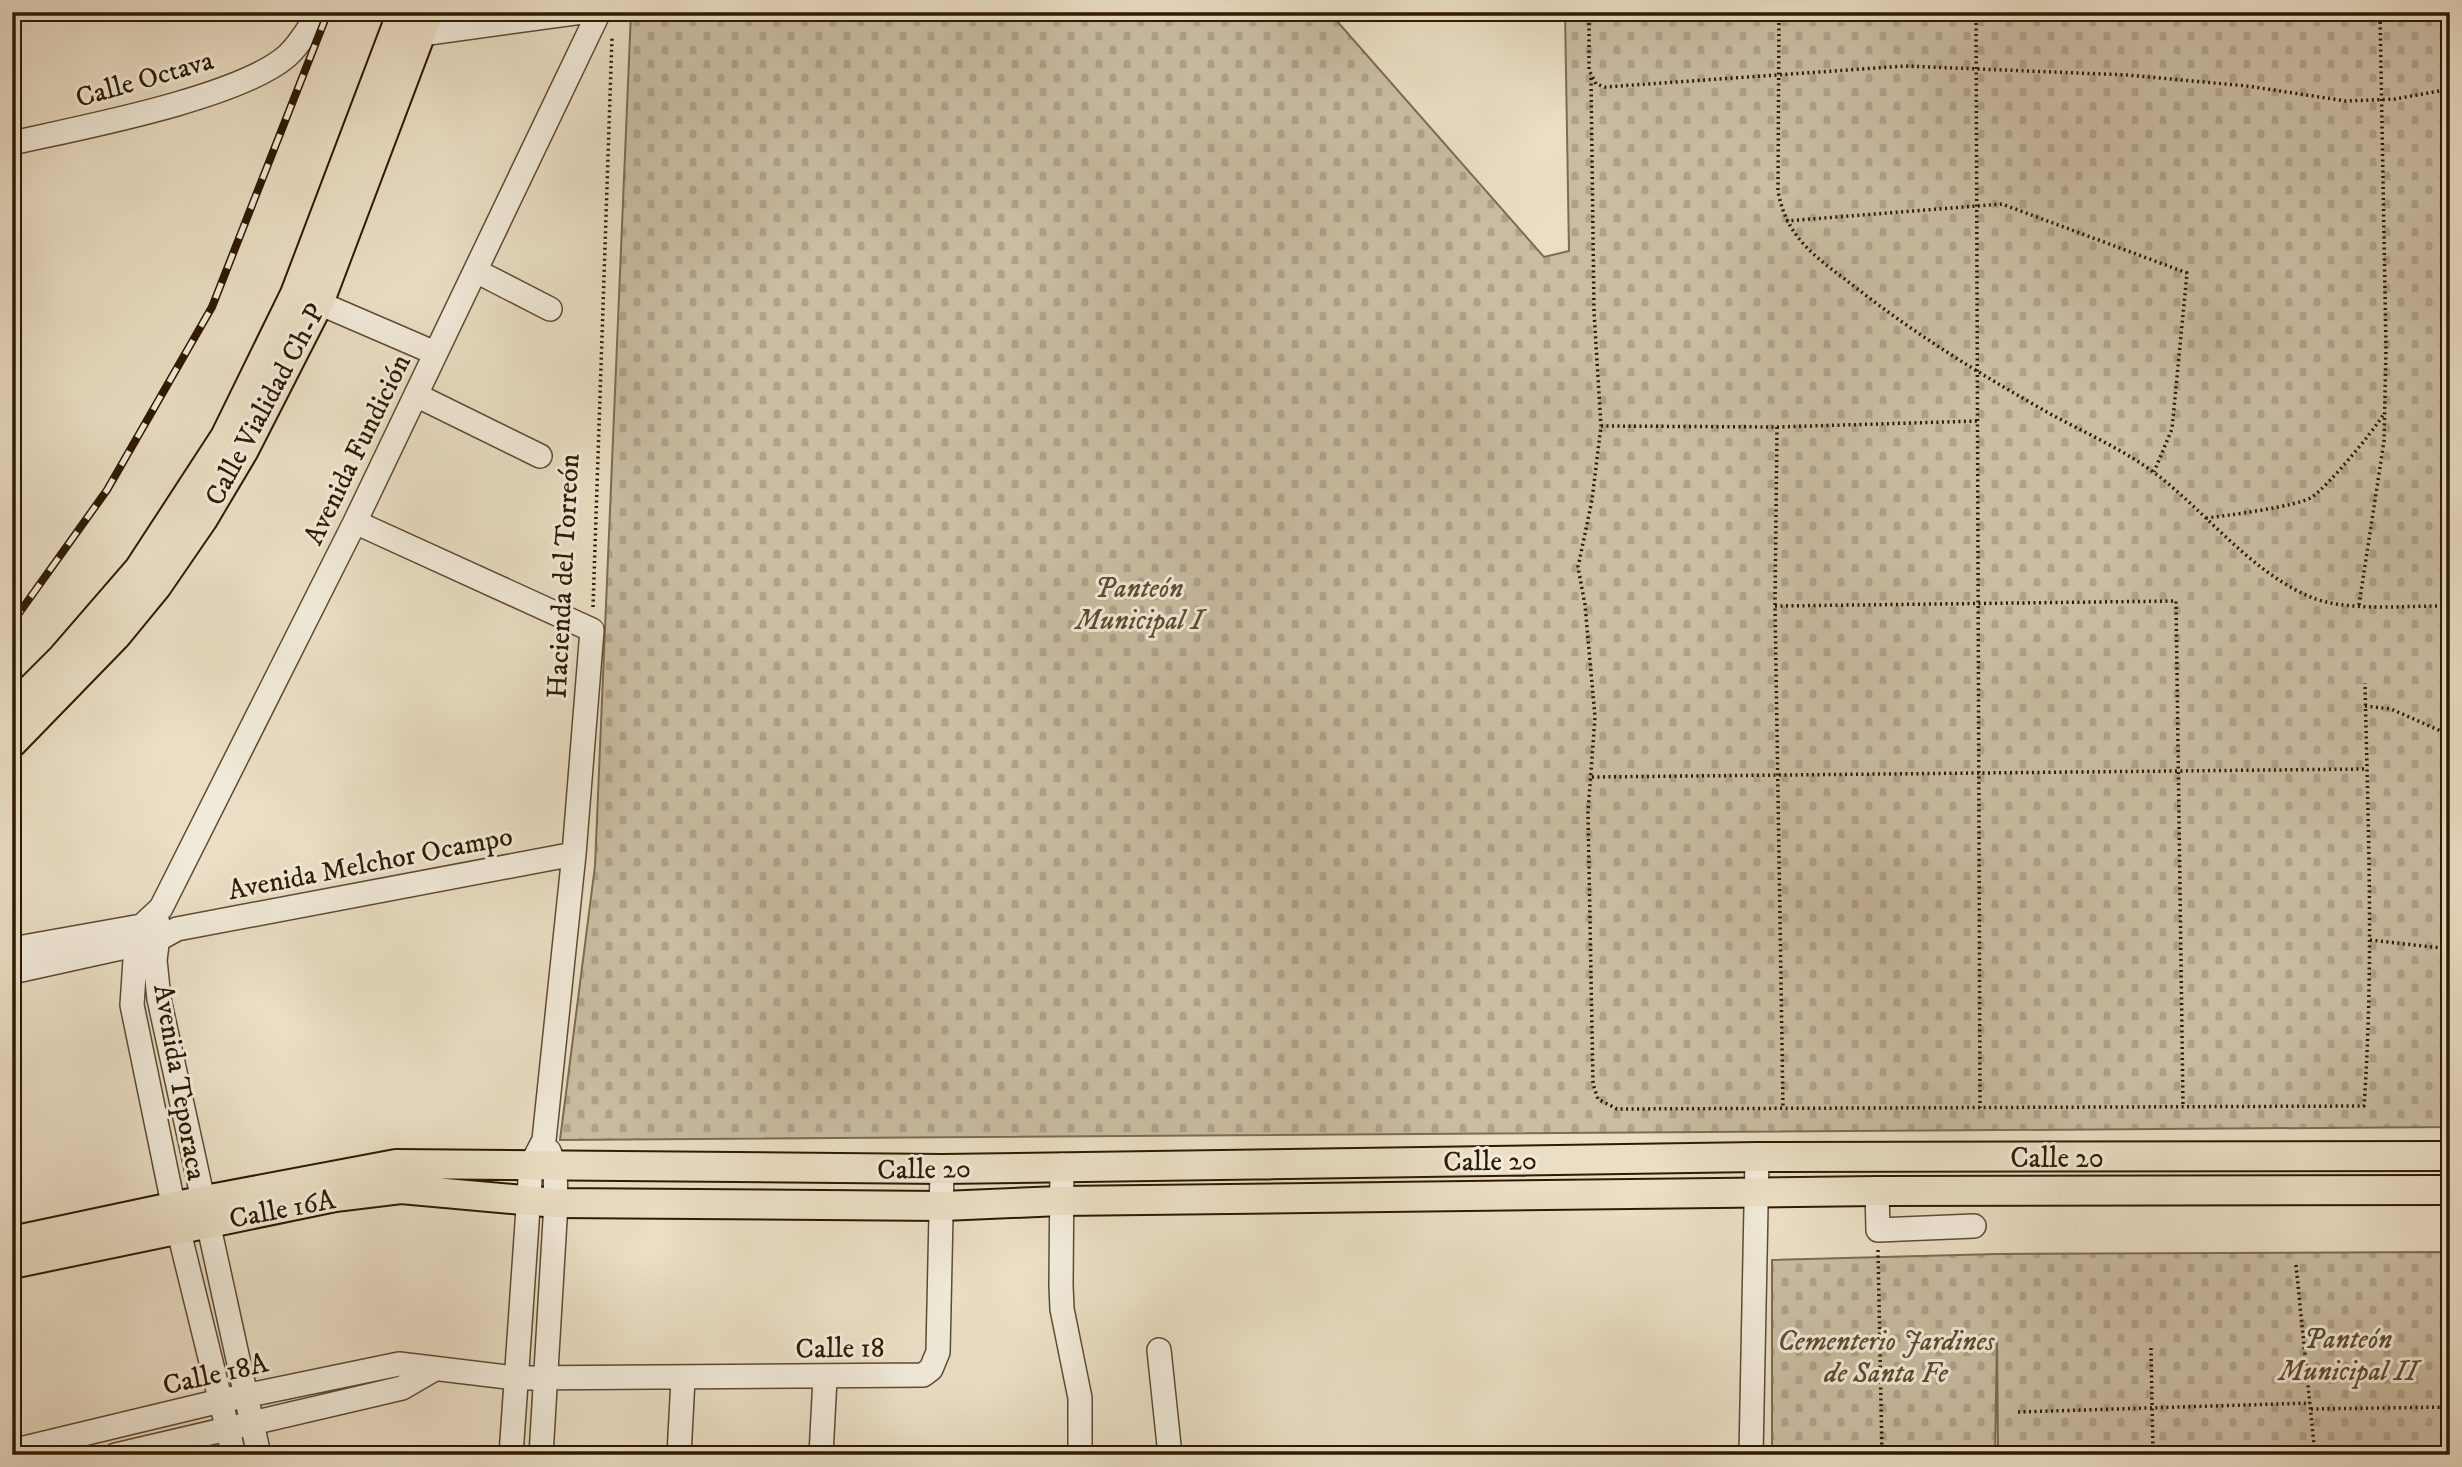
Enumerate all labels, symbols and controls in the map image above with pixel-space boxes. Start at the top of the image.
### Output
street label: Calle Octava [71,43,217,116]
street label: Calle Vialidad Ch-P [197,298,333,512]
street label: Avenida Fundición [296,348,419,551]
street label: Hacienda del Torreón [540,452,587,699]
park label: Panteón Municipal I [1073,571,1208,638]
street label: Avenida Melchor Ocampo [225,819,515,908]
street label: Avenida Teporaca [145,981,214,1183]
street label: Calle 20 [2010,1141,2104,1176]
street label: Calle 20 [1443,1143,1537,1180]
street label: Calle 20 [877,1151,971,1188]
street label: Calle 16A [226,1182,339,1237]
park label: Panteón Municipal II [2277,1322,2423,1389]
park label: Cementerio Jardines de Santa Fe [1777,1324,1995,1391]
street label: Calle 18 [795,1330,885,1367]
street label: Calle 18A [159,1345,273,1404]

